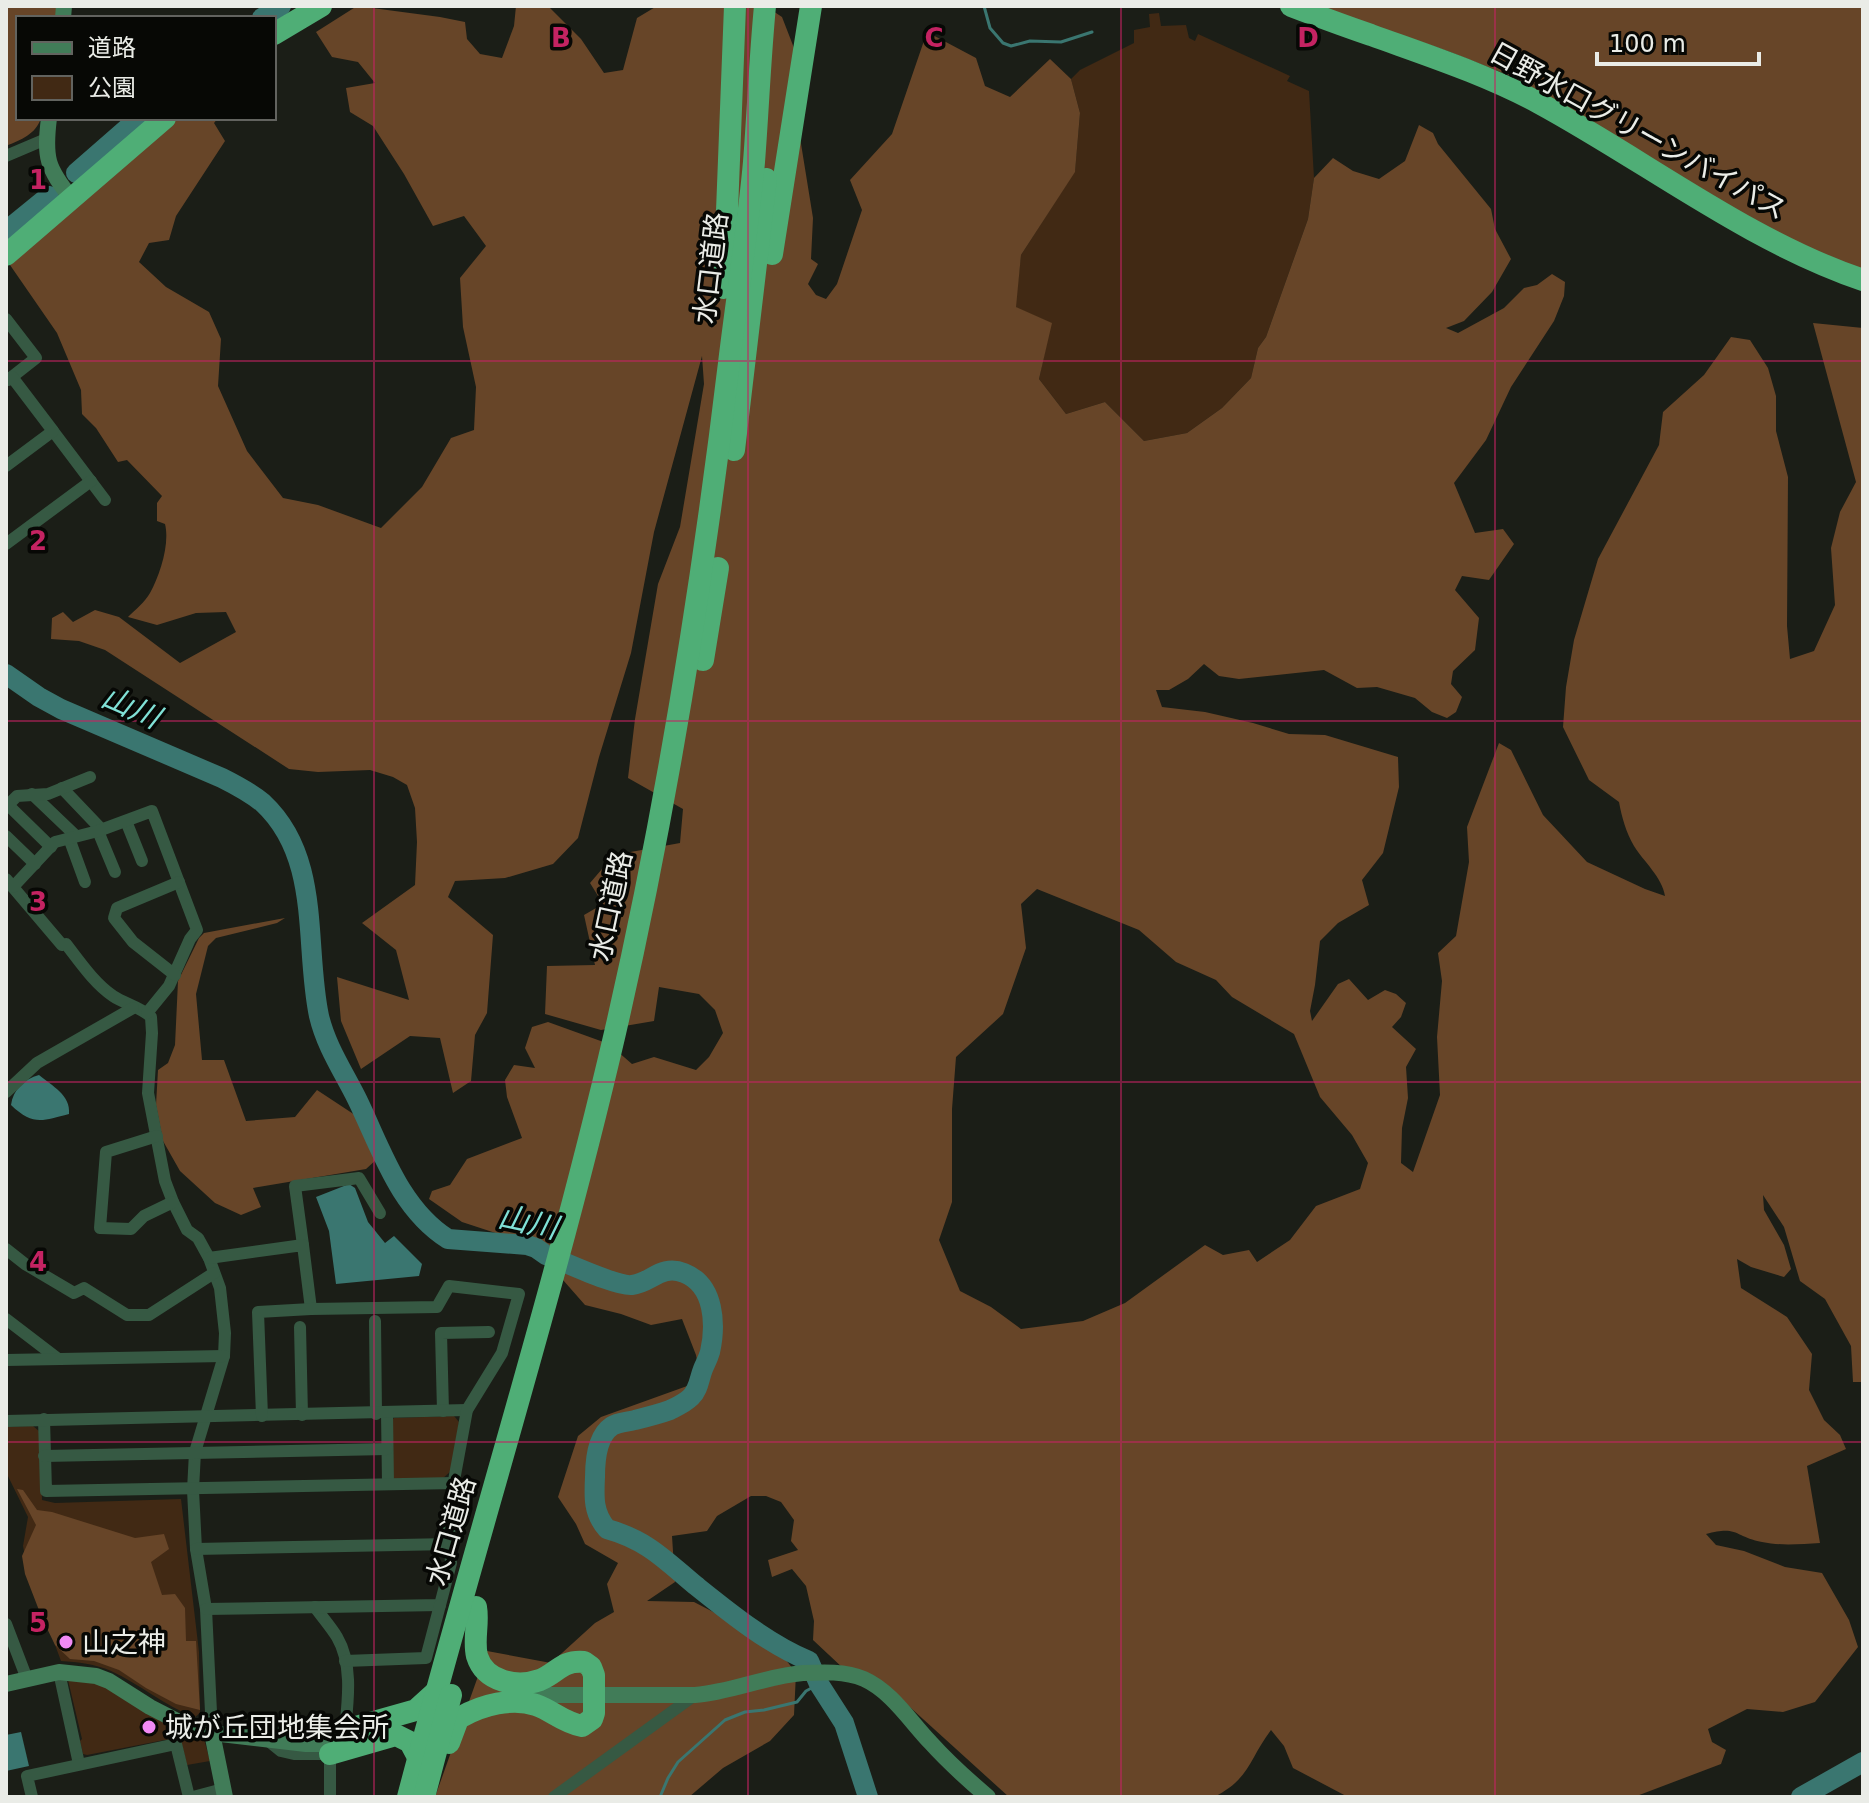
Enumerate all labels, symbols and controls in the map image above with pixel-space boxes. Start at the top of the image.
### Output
legend [16,16,276,120]
scale bar [1597,16,1759,66]
text: B [551,23,571,53]
text: C [924,23,944,53]
text: D [1297,23,1319,53]
text: 100 m [1609,30,1686,58]
text: 道路 [88,34,136,62]
street label: 日野水口グリーンバイパス [1484,36,1792,226]
text: 公園 [88,74,136,102]
text: 1 [29,165,47,195]
street label: 水口道路 [688,210,734,326]
text: 2 [29,526,47,556]
water label: 山川 [96,679,168,736]
street label: 水口道路 [583,848,639,964]
text: 3 [29,887,47,917]
water label: 山川 [495,1199,564,1246]
text: 4 [29,1247,47,1277]
street label: 水口道路 [420,1473,482,1589]
text: 5 [29,1608,47,1638]
place label: 山之神 [82,1626,166,1659]
marker: 山之神 [57,1633,75,1651]
place label: 城が丘団地集会所 [165,1711,389,1744]
marker: 城が丘団地集会所 [140,1718,158,1736]

